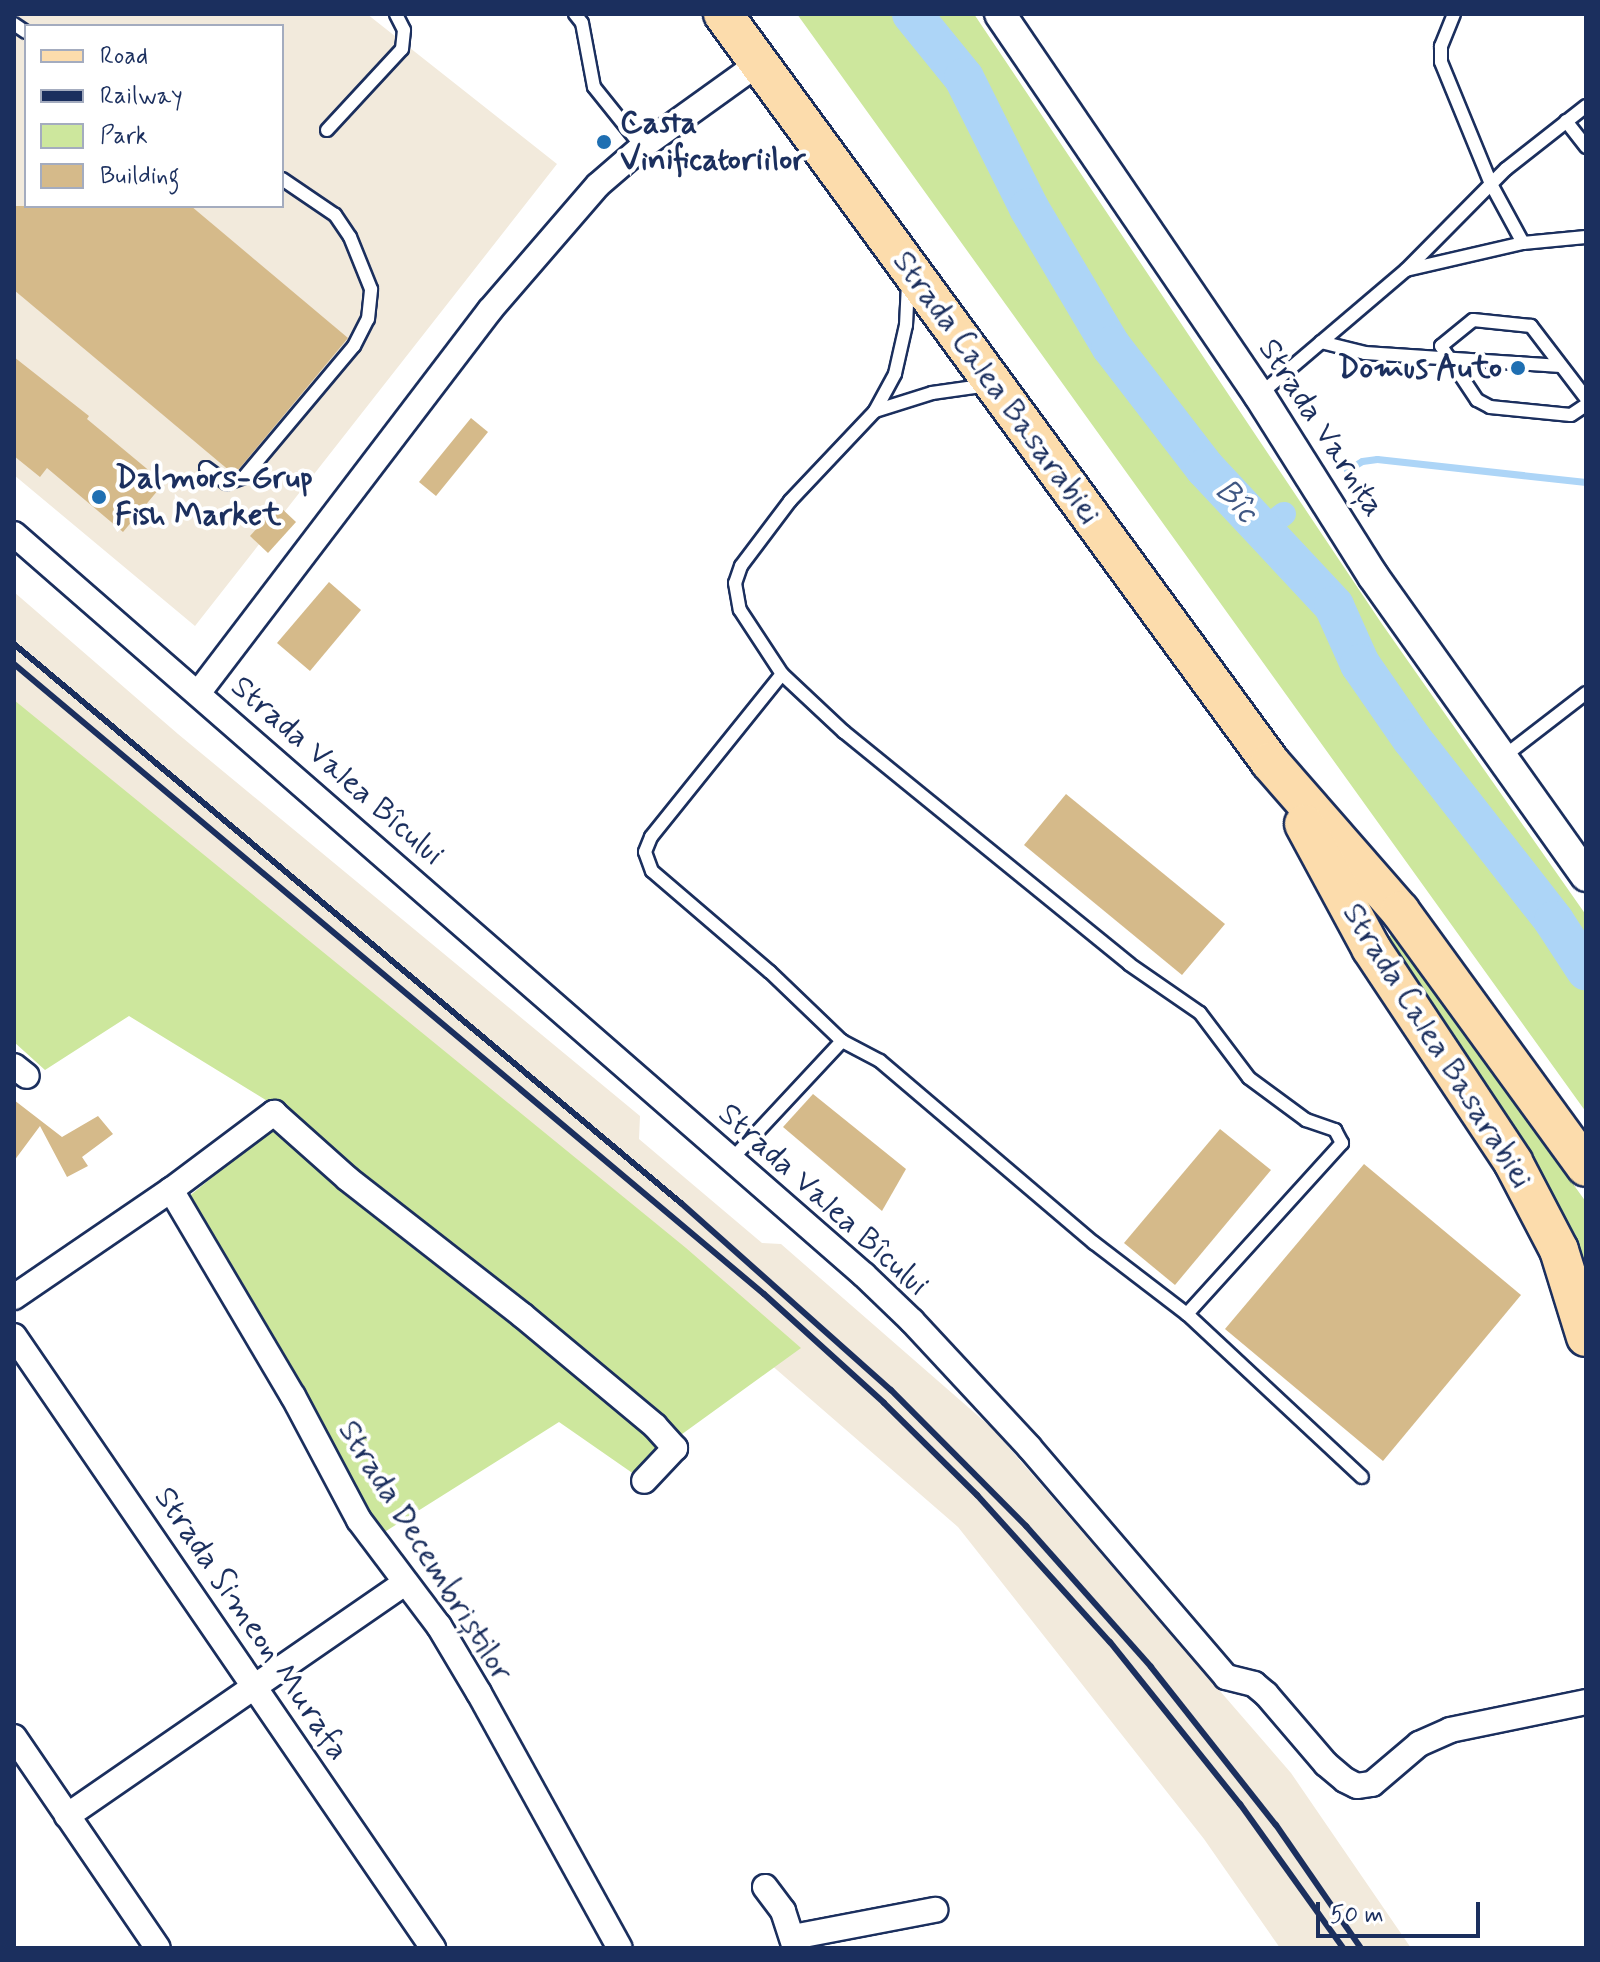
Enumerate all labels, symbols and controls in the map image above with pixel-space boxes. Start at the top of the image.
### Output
legend [24,24,284,208]
text: Road [100,41,148,72]
text: Railway [100,81,183,112]
place label: Casta Vinificatoriilor [620,105,806,180]
text: Park [100,121,148,152]
marker: Casta Vinificatoriilor [595,133,613,151]
text: Building [100,161,180,192]
street label: Strada Calea Basarabiei [882,241,1110,535]
street label: Strada Varnița [1248,330,1394,526]
place label: Domus Auto [1341,349,1502,387]
marker: Domus Auto [1509,359,1527,377]
place label: Dalmors-Grup Fish Market [115,460,313,535]
water label: Bîc [1206,471,1266,531]
marker: Dalmors-Grup Fish Market [90,488,108,506]
street label: Strada Valea Bîcului [222,668,452,874]
street label: Strada Calea Basarabiei [1332,894,1542,1198]
street label: Strada Valea Bîcului [710,1095,936,1305]
street label: Strada Decembriștilor [328,1411,522,1691]
street label: Strada Simeon Murafa [146,1481,356,1767]
scale bar [1320,1886,1484,1936]
text: 50 m [1330,1900,1384,1931]

